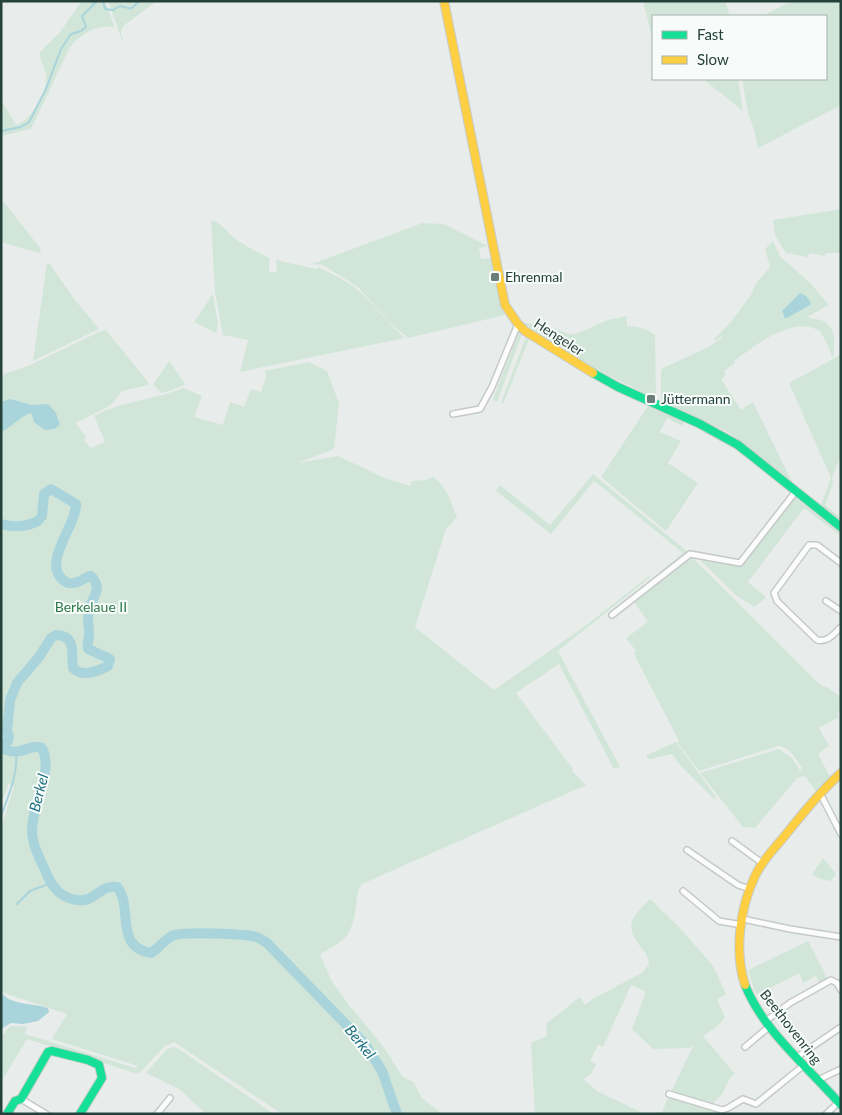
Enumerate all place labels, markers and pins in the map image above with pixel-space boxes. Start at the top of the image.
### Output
place label: Ehrenmal [505,268,563,285]
marker: Ehrenmal [489,271,501,283]
place label: Jüttermann [661,390,731,407]
marker: Jüttermann [645,393,657,405]

